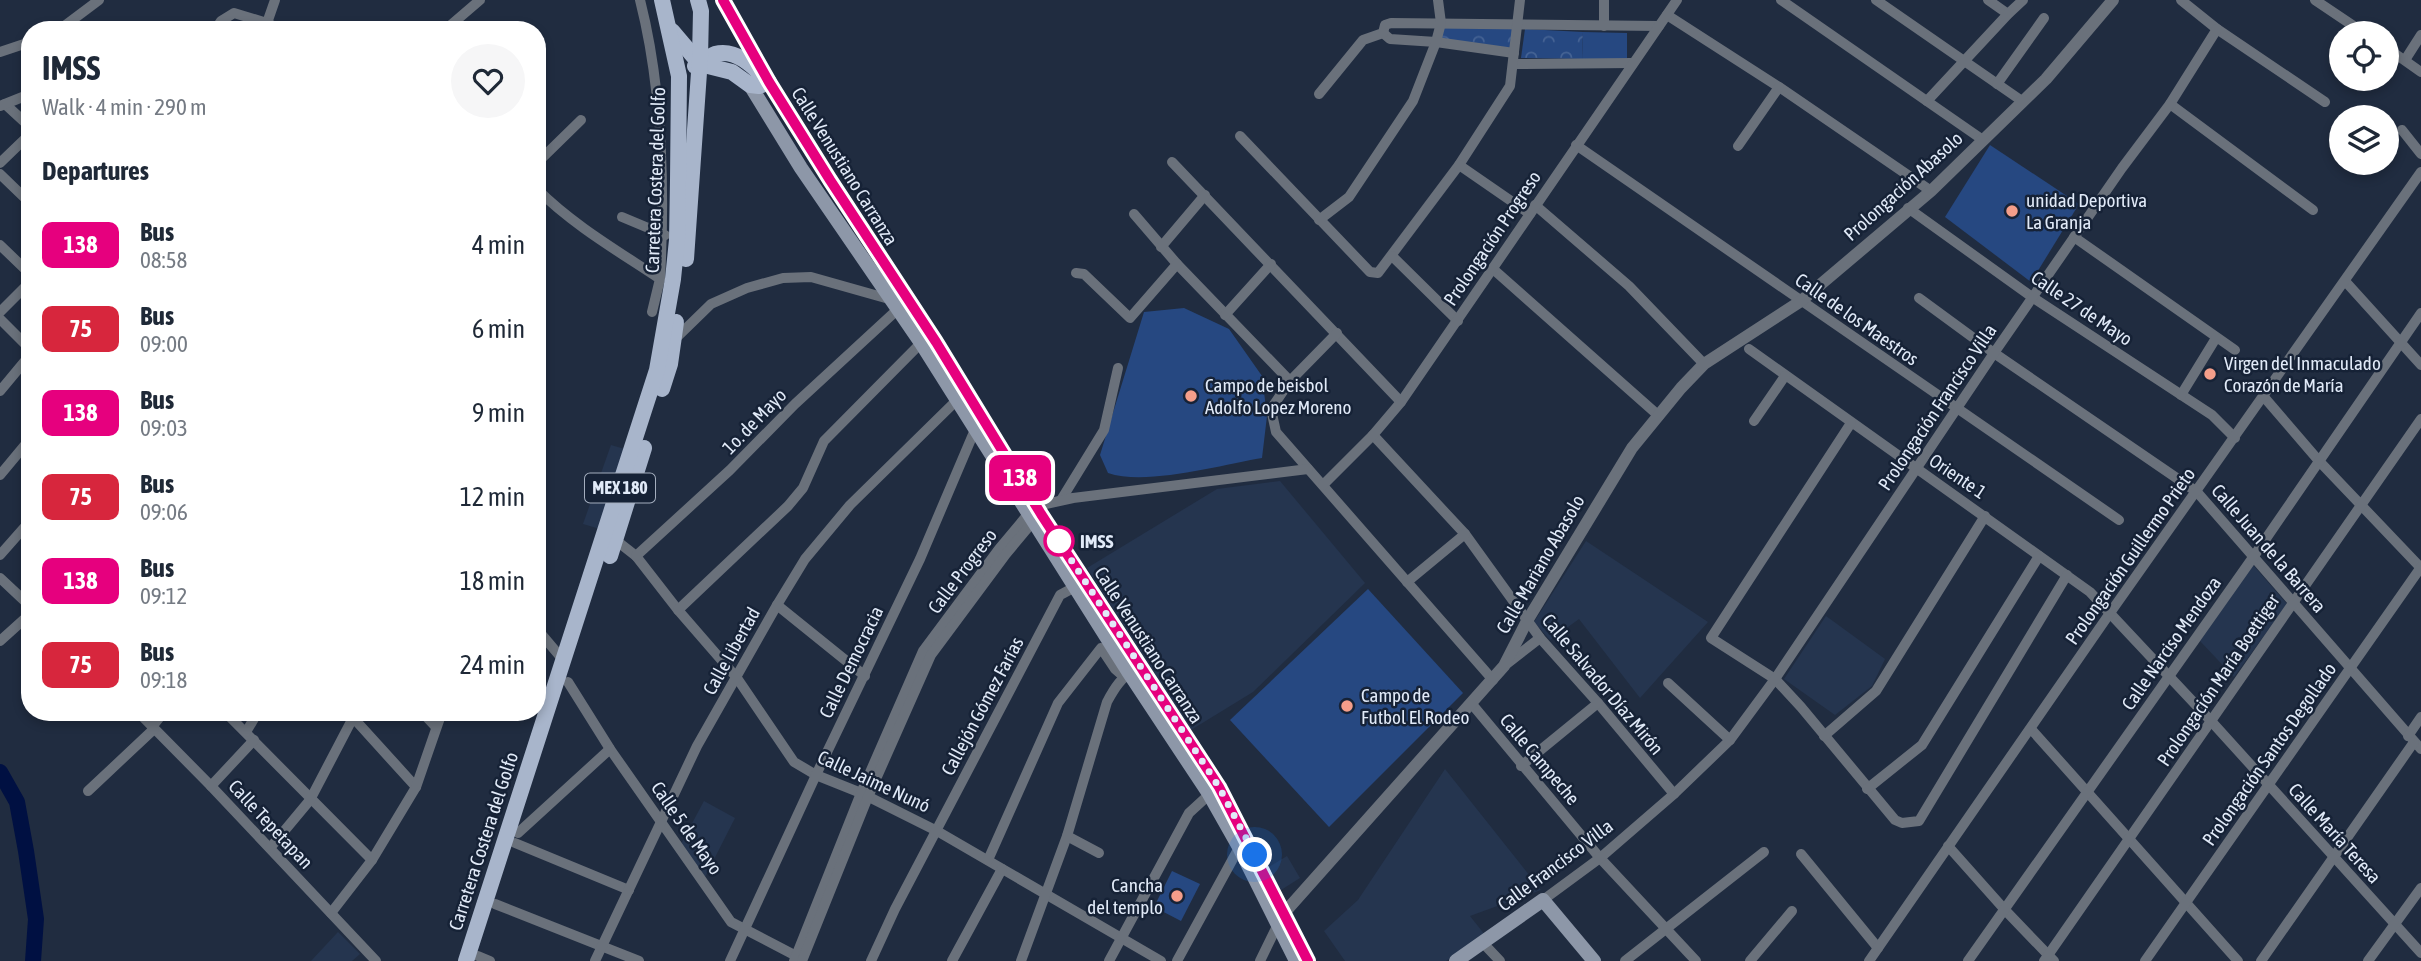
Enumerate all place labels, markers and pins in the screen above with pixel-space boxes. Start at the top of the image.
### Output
place label: unidad Deportiva La Granja [2026,189,2147,233]
marker: unidad Deportiva La Granja [2004,203,2020,219]
place label: Virgen del Inmaculado Corazón de María [2224,352,2381,396]
marker: Virgen del Inmaculado Corazón de María [2202,366,2218,382]
place label: Campo de beisbol Adolfo Lopez Moreno [1205,374,1352,418]
marker: Campo de beisbol Adolfo Lopez Moreno [1183,388,1199,404]
marker: IMSS [1044,526,1074,556]
place label: IMSS [1080,530,1114,552]
place label: Campo de Futbol El Rodeo [1361,684,1469,728]
marker: Campo de Futbol El Rodeo [1339,698,1355,714]
place label: Cancha del templo [1087,874,1163,918]
marker: Cancha del templo [1169,888,1185,904]

